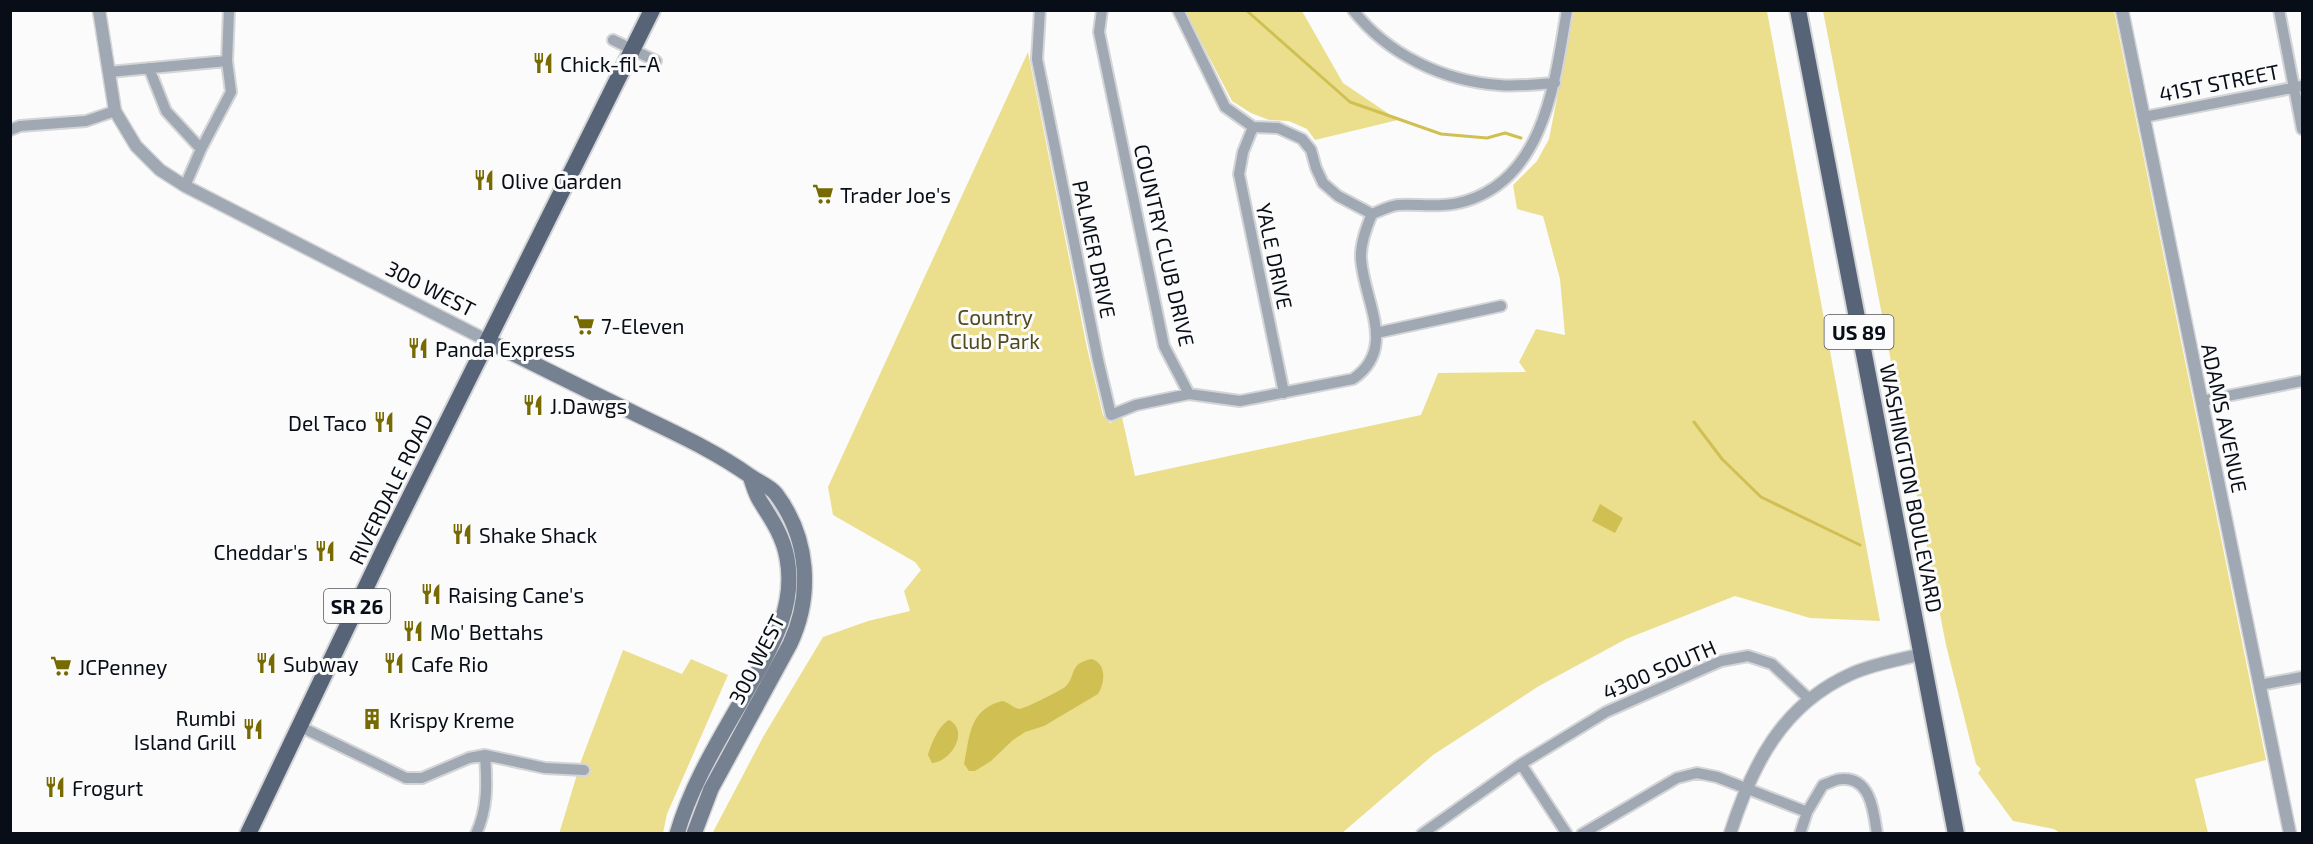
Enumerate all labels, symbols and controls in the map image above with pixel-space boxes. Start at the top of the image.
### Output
restaurant icon: Chick-fil-A [531,51,555,75]
place label: Chick-fil-A [560,51,660,76]
street label: 41ST STREET [2157,58,2281,106]
street label: COUNTRY CLUB DRIVE [1130,142,1200,348]
restaurant icon: Olive Garden [472,168,496,192]
place label: Olive Garden [501,168,622,193]
street label: PALMER DRIVE [1068,178,1122,320]
supermarket icon: Trader Joe's [811,182,835,206]
place label: Trader Joe's [840,182,951,207]
street label: YALE DRIVE [1252,201,1298,311]
street label: 300 WEST [382,255,480,321]
park label: Country Club Park [950,304,1040,353]
supermarket icon: 7-Eleven [572,313,596,337]
place label: 7-Eleven [601,313,684,338]
road number: US 89 [1824,315,1894,349]
restaurant icon: Panda Express [406,336,430,360]
place label: Panda Express [435,336,575,361]
street label: ADAMS AVENUE [2197,341,2253,495]
street label: WASHINGTON BOULEVARD [1876,362,1948,614]
restaurant icon: J.Dawgs [521,393,545,417]
place label: J.Dawgs [550,393,627,418]
place label: Del Taco [288,410,367,435]
street label: RIVERDALE ROAD [343,410,437,568]
restaurant icon: Del Taco [372,410,396,434]
restaurant icon: Shake Shack [450,522,474,546]
place label: Shake Shack [479,522,598,547]
place label: Cheddar's [213,539,308,564]
restaurant icon: Cheddar's [313,539,337,563]
restaurant icon: Raising Cane's [419,582,443,606]
place label: Raising Cane's [448,582,584,607]
road number: SR 26 [324,589,390,623]
street label: 300 WEST [723,610,789,708]
restaurant icon: Mo' Bettahs [401,619,425,643]
place label: Mo' Bettahs [430,619,543,644]
street label: 4300 SOUTH [1599,634,1719,704]
restaurant icon: Subway [254,651,278,675]
place label: Subway [283,651,359,676]
restaurant icon: Cafe Rio [382,651,406,675]
place label: Cafe Rio [411,651,488,676]
supermarket icon: JCPenney [49,654,73,678]
place label: JCPenney [78,654,167,679]
place label: Rumbi Island Grill [134,705,237,754]
building icon: Krispy Kreme [360,707,384,731]
place label: Krispy Kreme [389,707,515,732]
restaurant icon: Rumbi Island Grill [241,717,265,741]
restaurant icon: Frogurt [43,775,67,799]
place label: Frogurt [72,775,143,800]

